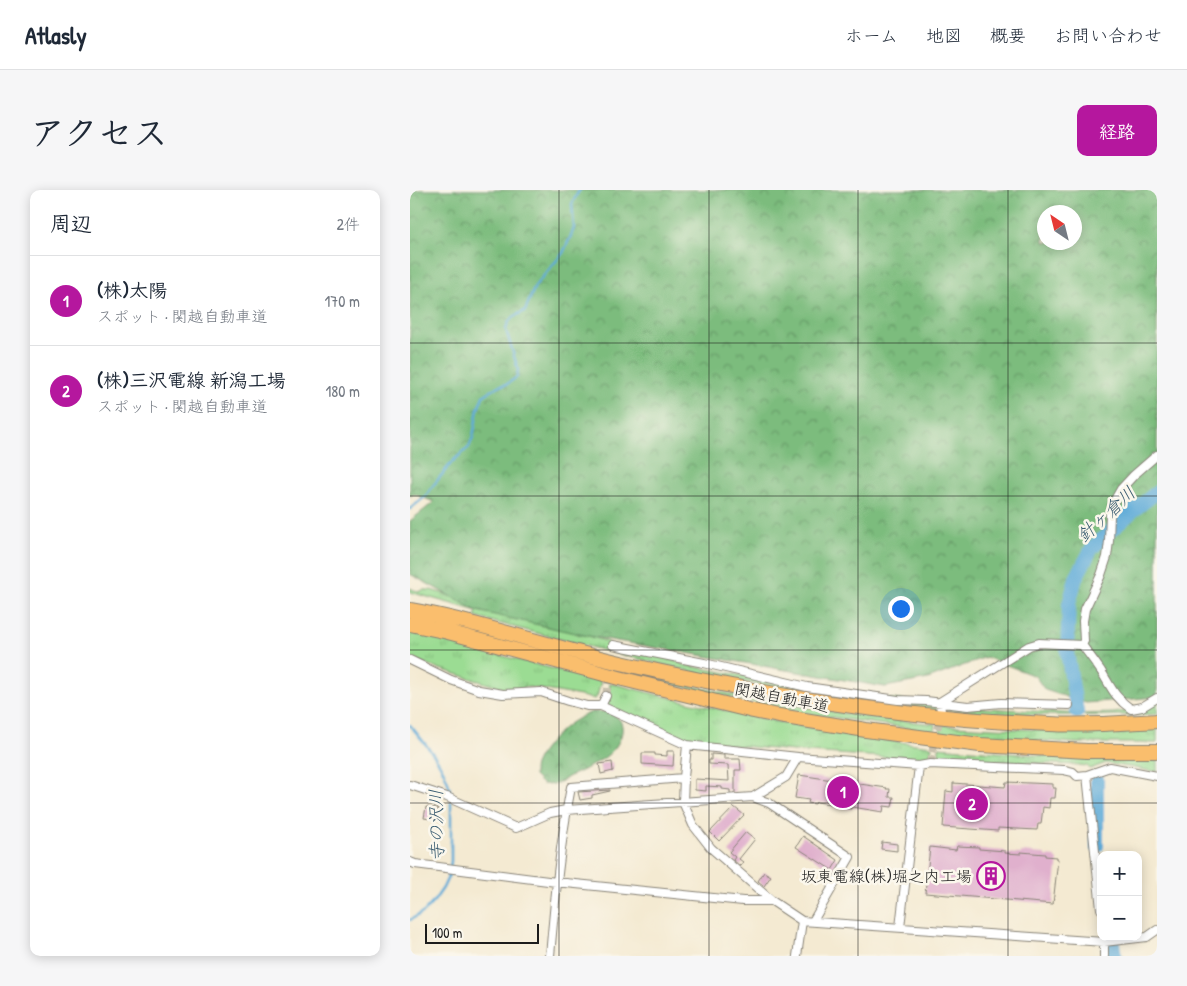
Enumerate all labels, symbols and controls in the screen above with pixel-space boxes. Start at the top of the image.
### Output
text: Atlasly [25,19,87,51]
text: ホーム [845,23,898,48]
text: 地図 [926,23,962,48]
text: 概要 [990,23,1026,48]
text: お問い合わせ [1054,23,1162,48]
button: 経路 [1077,105,1157,156]
text: アクセス [30,109,168,156]
north arrow [1037,205,1082,250]
text: 周辺 [50,209,92,238]
text: 2件 [337,213,360,235]
text: (株)太陽 [97,277,167,303]
text: 1 [63,290,69,312]
text: 170 m [325,290,360,312]
text: スポット · 関越自動車道 [97,305,268,327]
text: (株)三沢電線 新潟工場 [97,367,286,393]
text: 2 [62,380,70,402]
text: 180 m [326,380,360,402]
text: スポット · 関越自動車道 [97,395,268,417]
water label: 針ヶ倉川 [1071,480,1141,548]
your location [888,596,914,622]
street label: 関越自動車道 [733,677,831,717]
pin: 1 [827,773,859,811]
pin: 2 [956,785,988,823]
water label: 寺の沢川 [423,789,449,861]
map controls [1097,851,1142,941]
button: + [1097,851,1142,896]
building icon: 坂東電線(株)堀之内工場 [976,861,1006,891]
place label: 坂東電線(株)堀之内工場 [801,865,972,887]
button: − [1097,896,1142,941]
scale bar [425,921,539,944]
text: 100 m [432,923,462,942]

